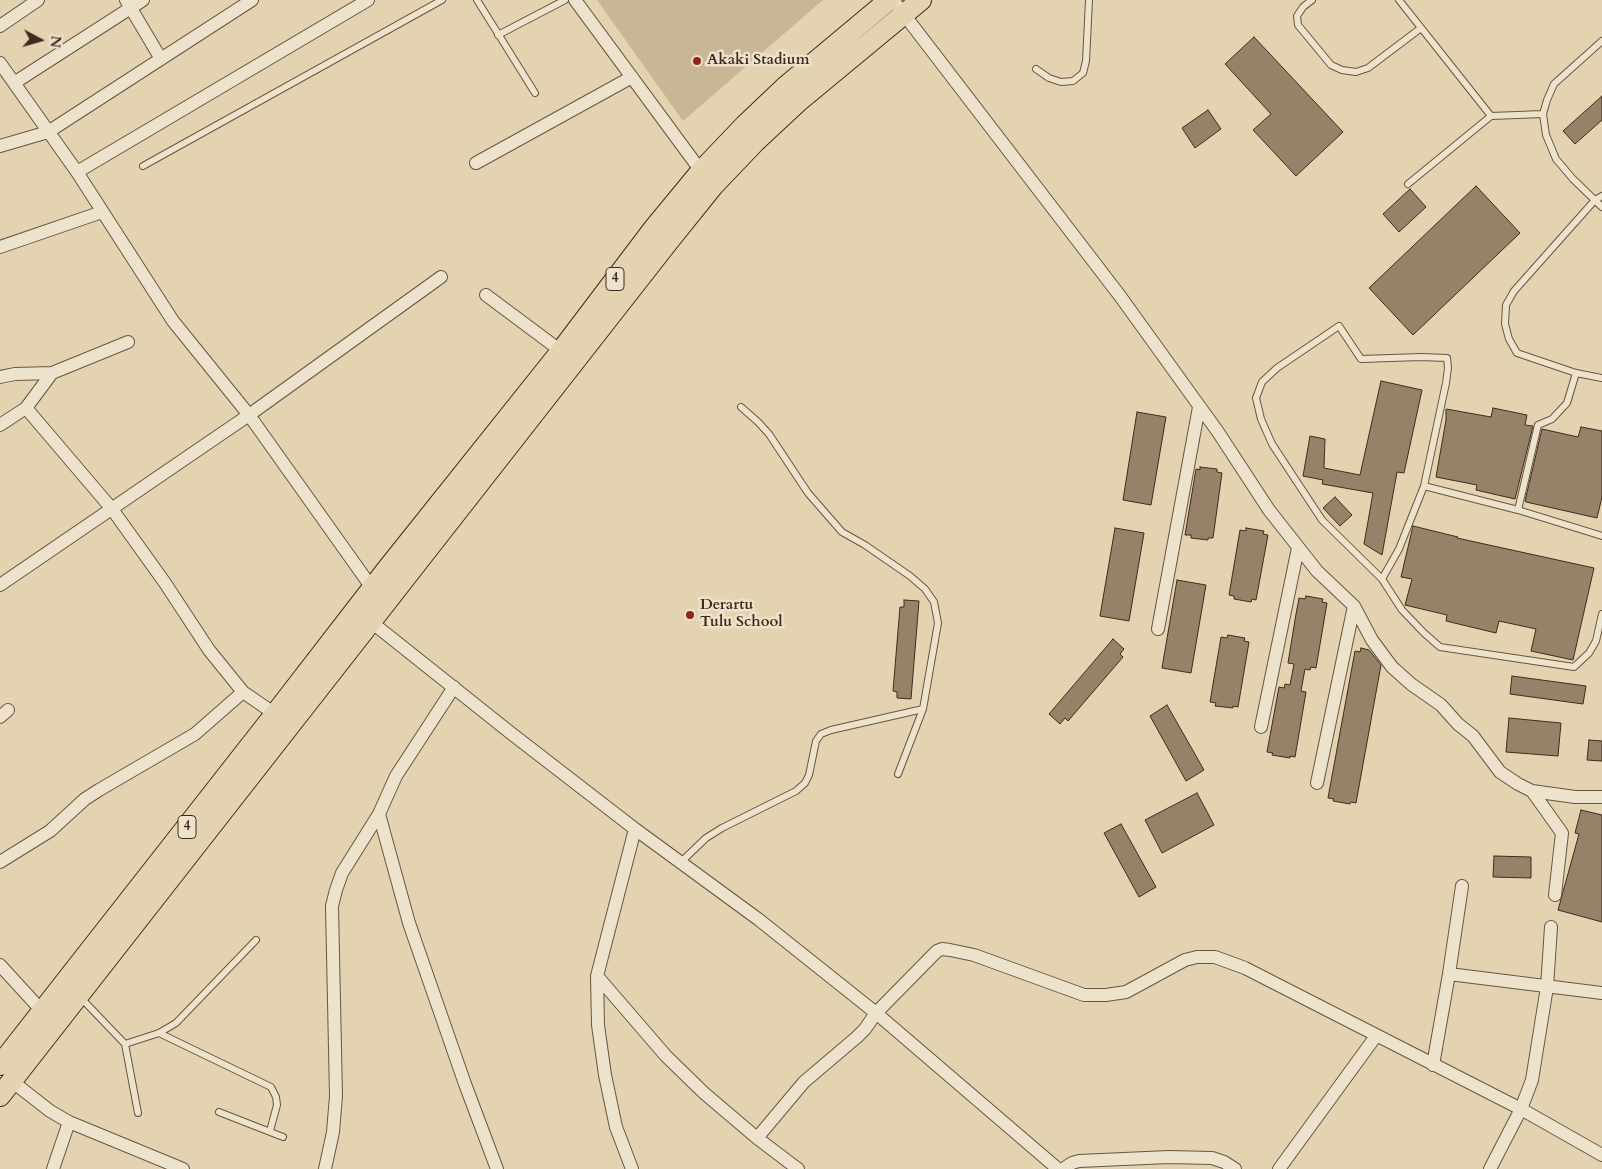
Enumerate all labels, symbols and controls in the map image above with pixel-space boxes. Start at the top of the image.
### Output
north arrow [15,15,65,65]
text: N [45,35,65,49]
place label: Akaki Stadium [707,52,809,70]
marker: Akaki Stadium [691,55,703,67]
road number: 4 [606,268,624,290]
place label: Derartu Tulu School [700,597,783,632]
marker: Derartu Tulu School [684,609,696,621]
road number: 4 [178,816,196,839]

